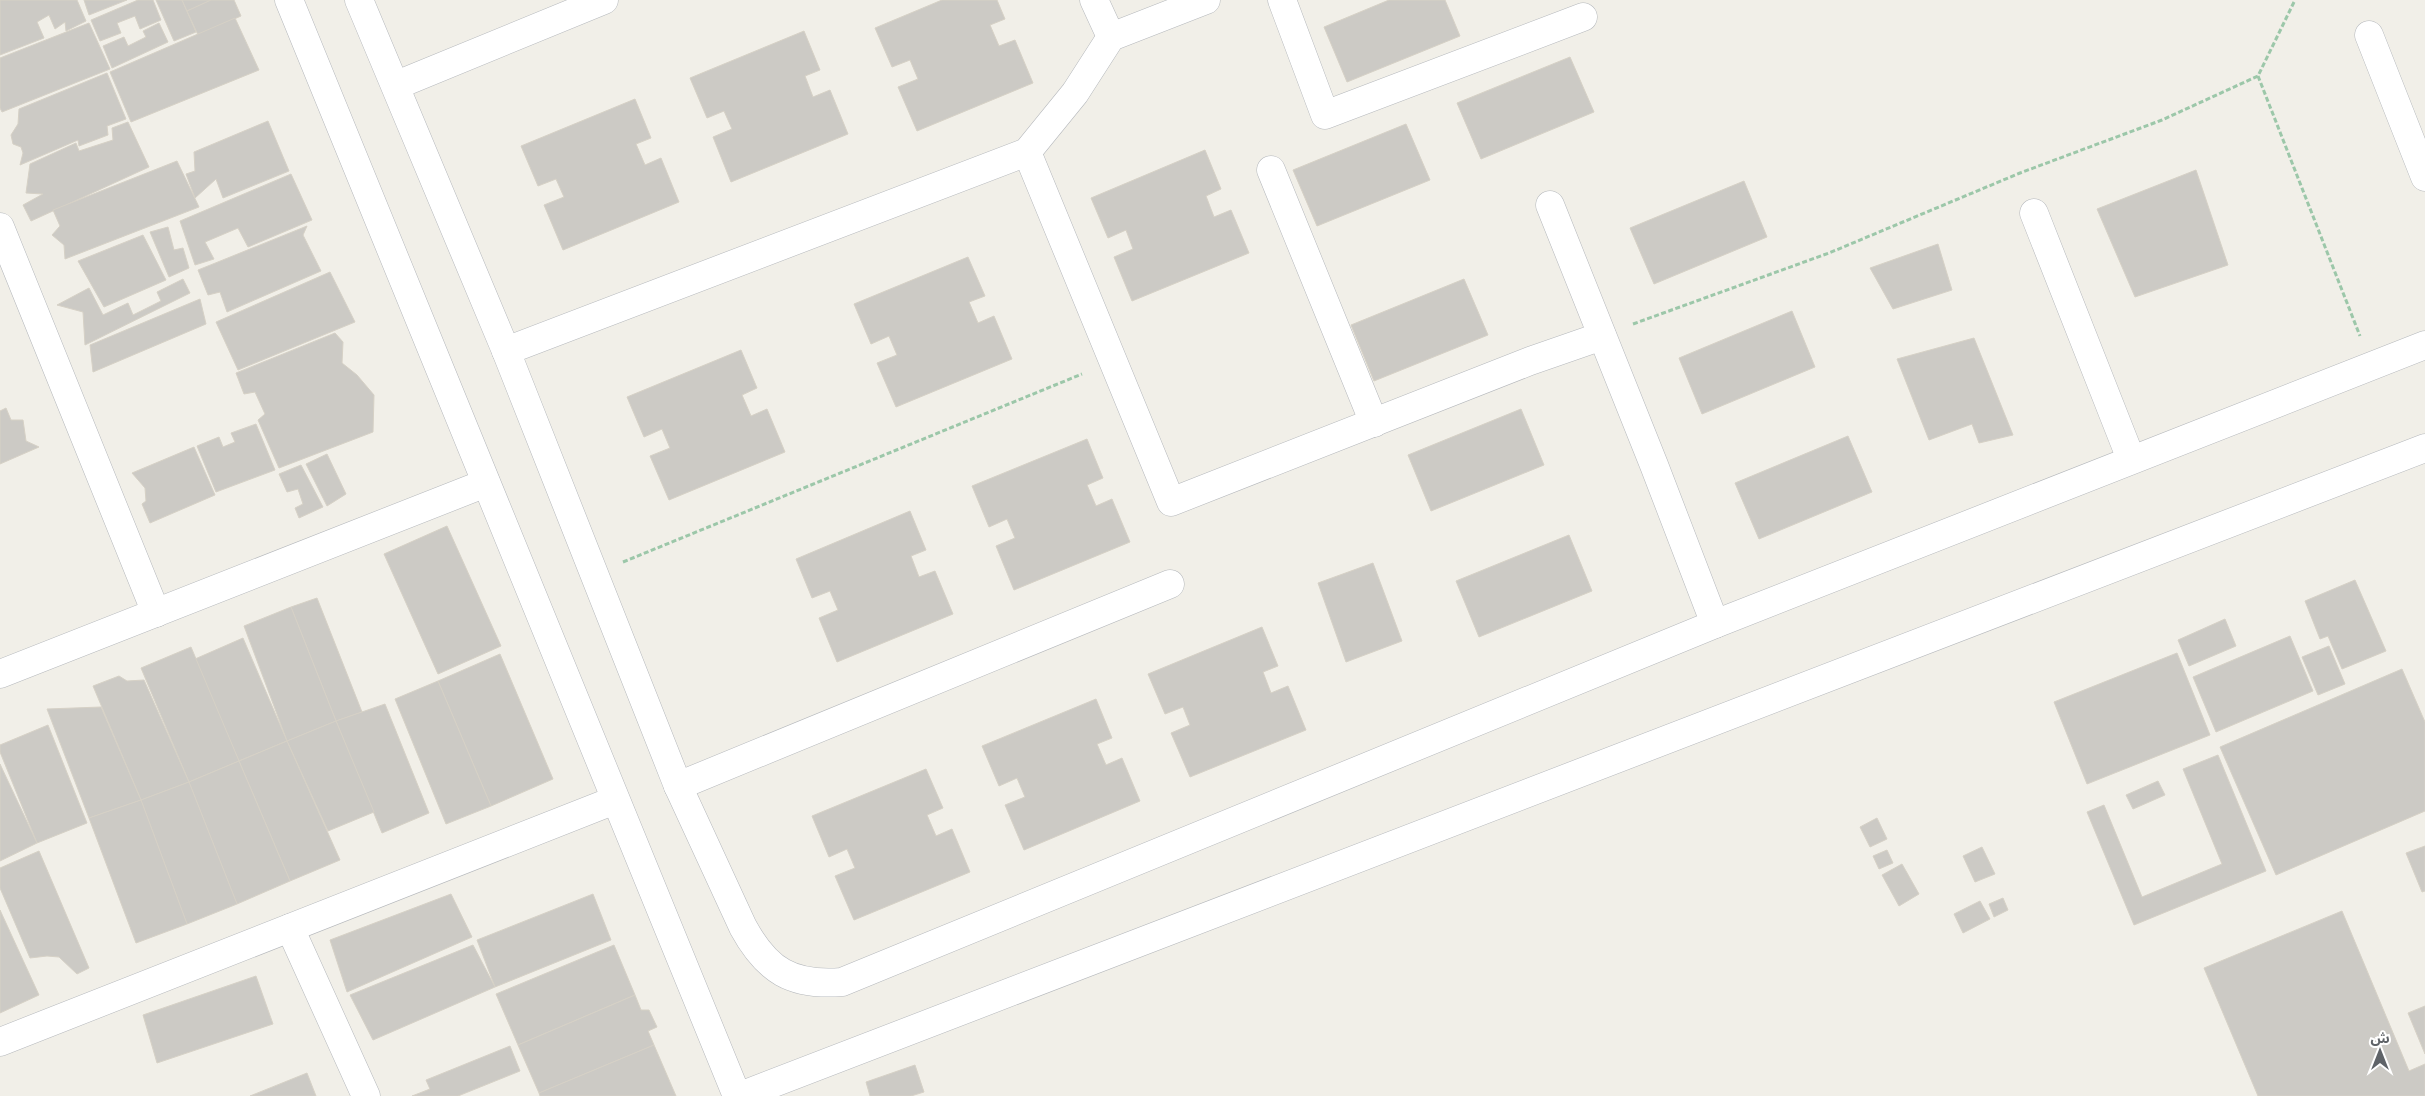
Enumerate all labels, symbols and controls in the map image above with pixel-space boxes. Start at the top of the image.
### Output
north arrow [2355,1026,2405,1076]
text: ش [2370,1029,2390,1046]

